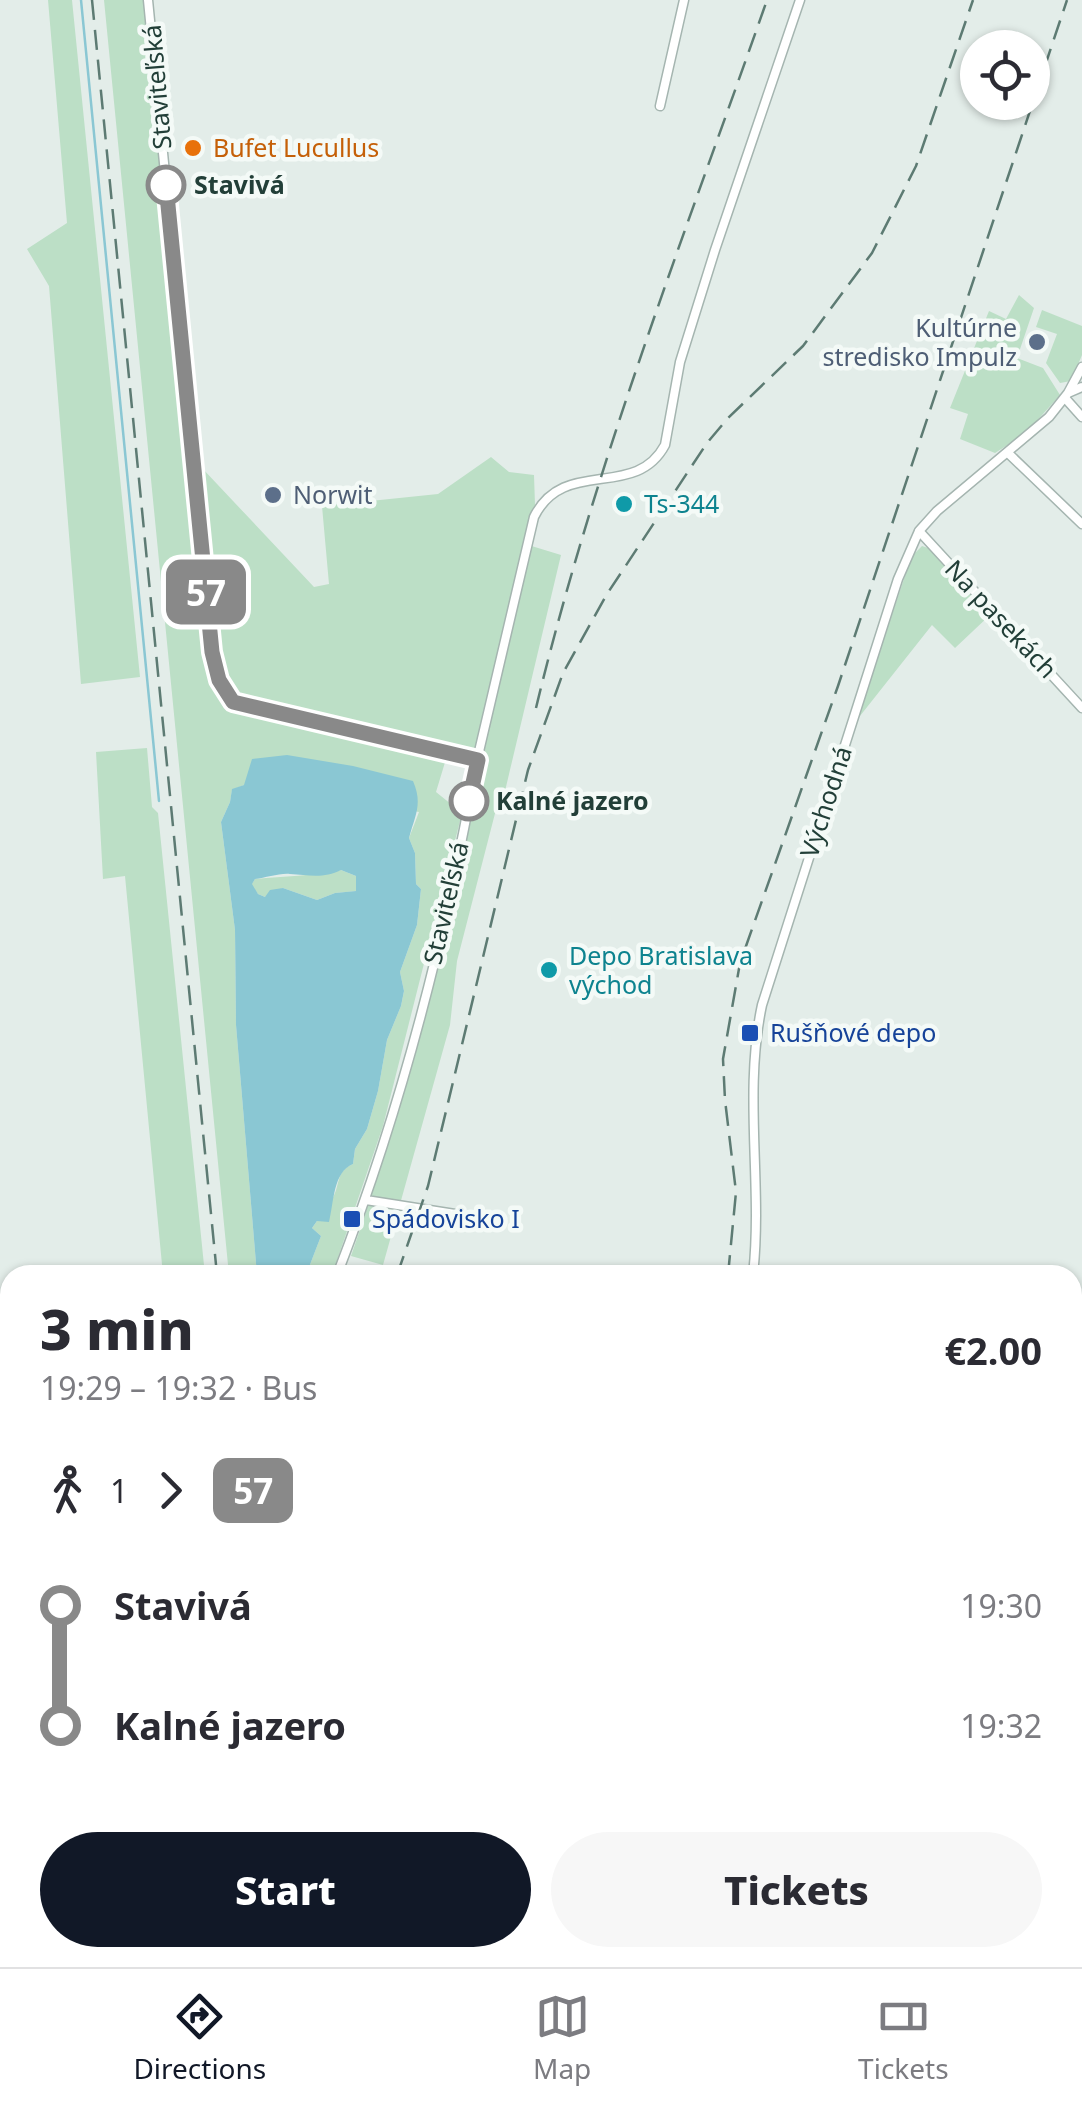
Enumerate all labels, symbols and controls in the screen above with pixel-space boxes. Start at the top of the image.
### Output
street label: Staviteľská [134,23,178,151]
map controls [960,30,1050,120]
button: locate [960,30,1050,120]
place label: Bufet Lucullus [213,130,379,164]
marker: Bufet Lucullus [182,137,204,159]
marker: Stavivá [147,166,185,204]
place label: Stavivá [194,167,285,201]
place label: Kultúrne stredisko Impulz [822,310,1017,373]
marker: Kultúrne stredisko Impulz [1026,331,1048,353]
place label: Norwit [293,477,373,511]
marker: Norwit [262,484,284,506]
place label: Ts-344 [644,486,719,520]
marker: Ts-344 [613,493,635,515]
street label: Na pasekách [938,552,1065,685]
line badge: 57 [161,560,251,624]
text: 57 [186,569,226,616]
street label: Východná [791,742,859,862]
marker: Kalné jazero [450,782,488,820]
place label: Kalné jazero [496,783,649,817]
street label: Staviteľská [414,838,476,967]
place label: Depo Bratislava východ [569,938,753,1001]
marker: Depo Bratislava východ [538,959,560,981]
place label: Rušňové depo [770,1015,936,1049]
marker: Rušňové depo [739,1022,761,1044]
place label: Spádovisko I [372,1201,520,1235]
marker: Spádovisko I [341,1208,363,1230]
text: 3 min [40,1291,194,1366]
text: €2.00 [944,1324,1042,1376]
text: 19:29 – 19:32 · Bus [40,1366,317,1409]
icon: walk [40,1463,95,1518]
icon: forward [143,1463,198,1518]
text: 57 [233,1467,273,1514]
text: 1 [110,1469,128,1512]
text: Stavivá [114,1579,252,1631]
text: 19:30 [960,1584,1042,1627]
text: Kalné jazero [114,1699,346,1751]
text: 19:32 [960,1704,1042,1747]
button: Start [40,1832,531,1947]
button: Tickets [551,1832,1042,1947]
tab: Directions [133,1989,266,2087]
tab: Map [533,1989,591,2087]
tab: Tickets [858,1989,949,2087]

